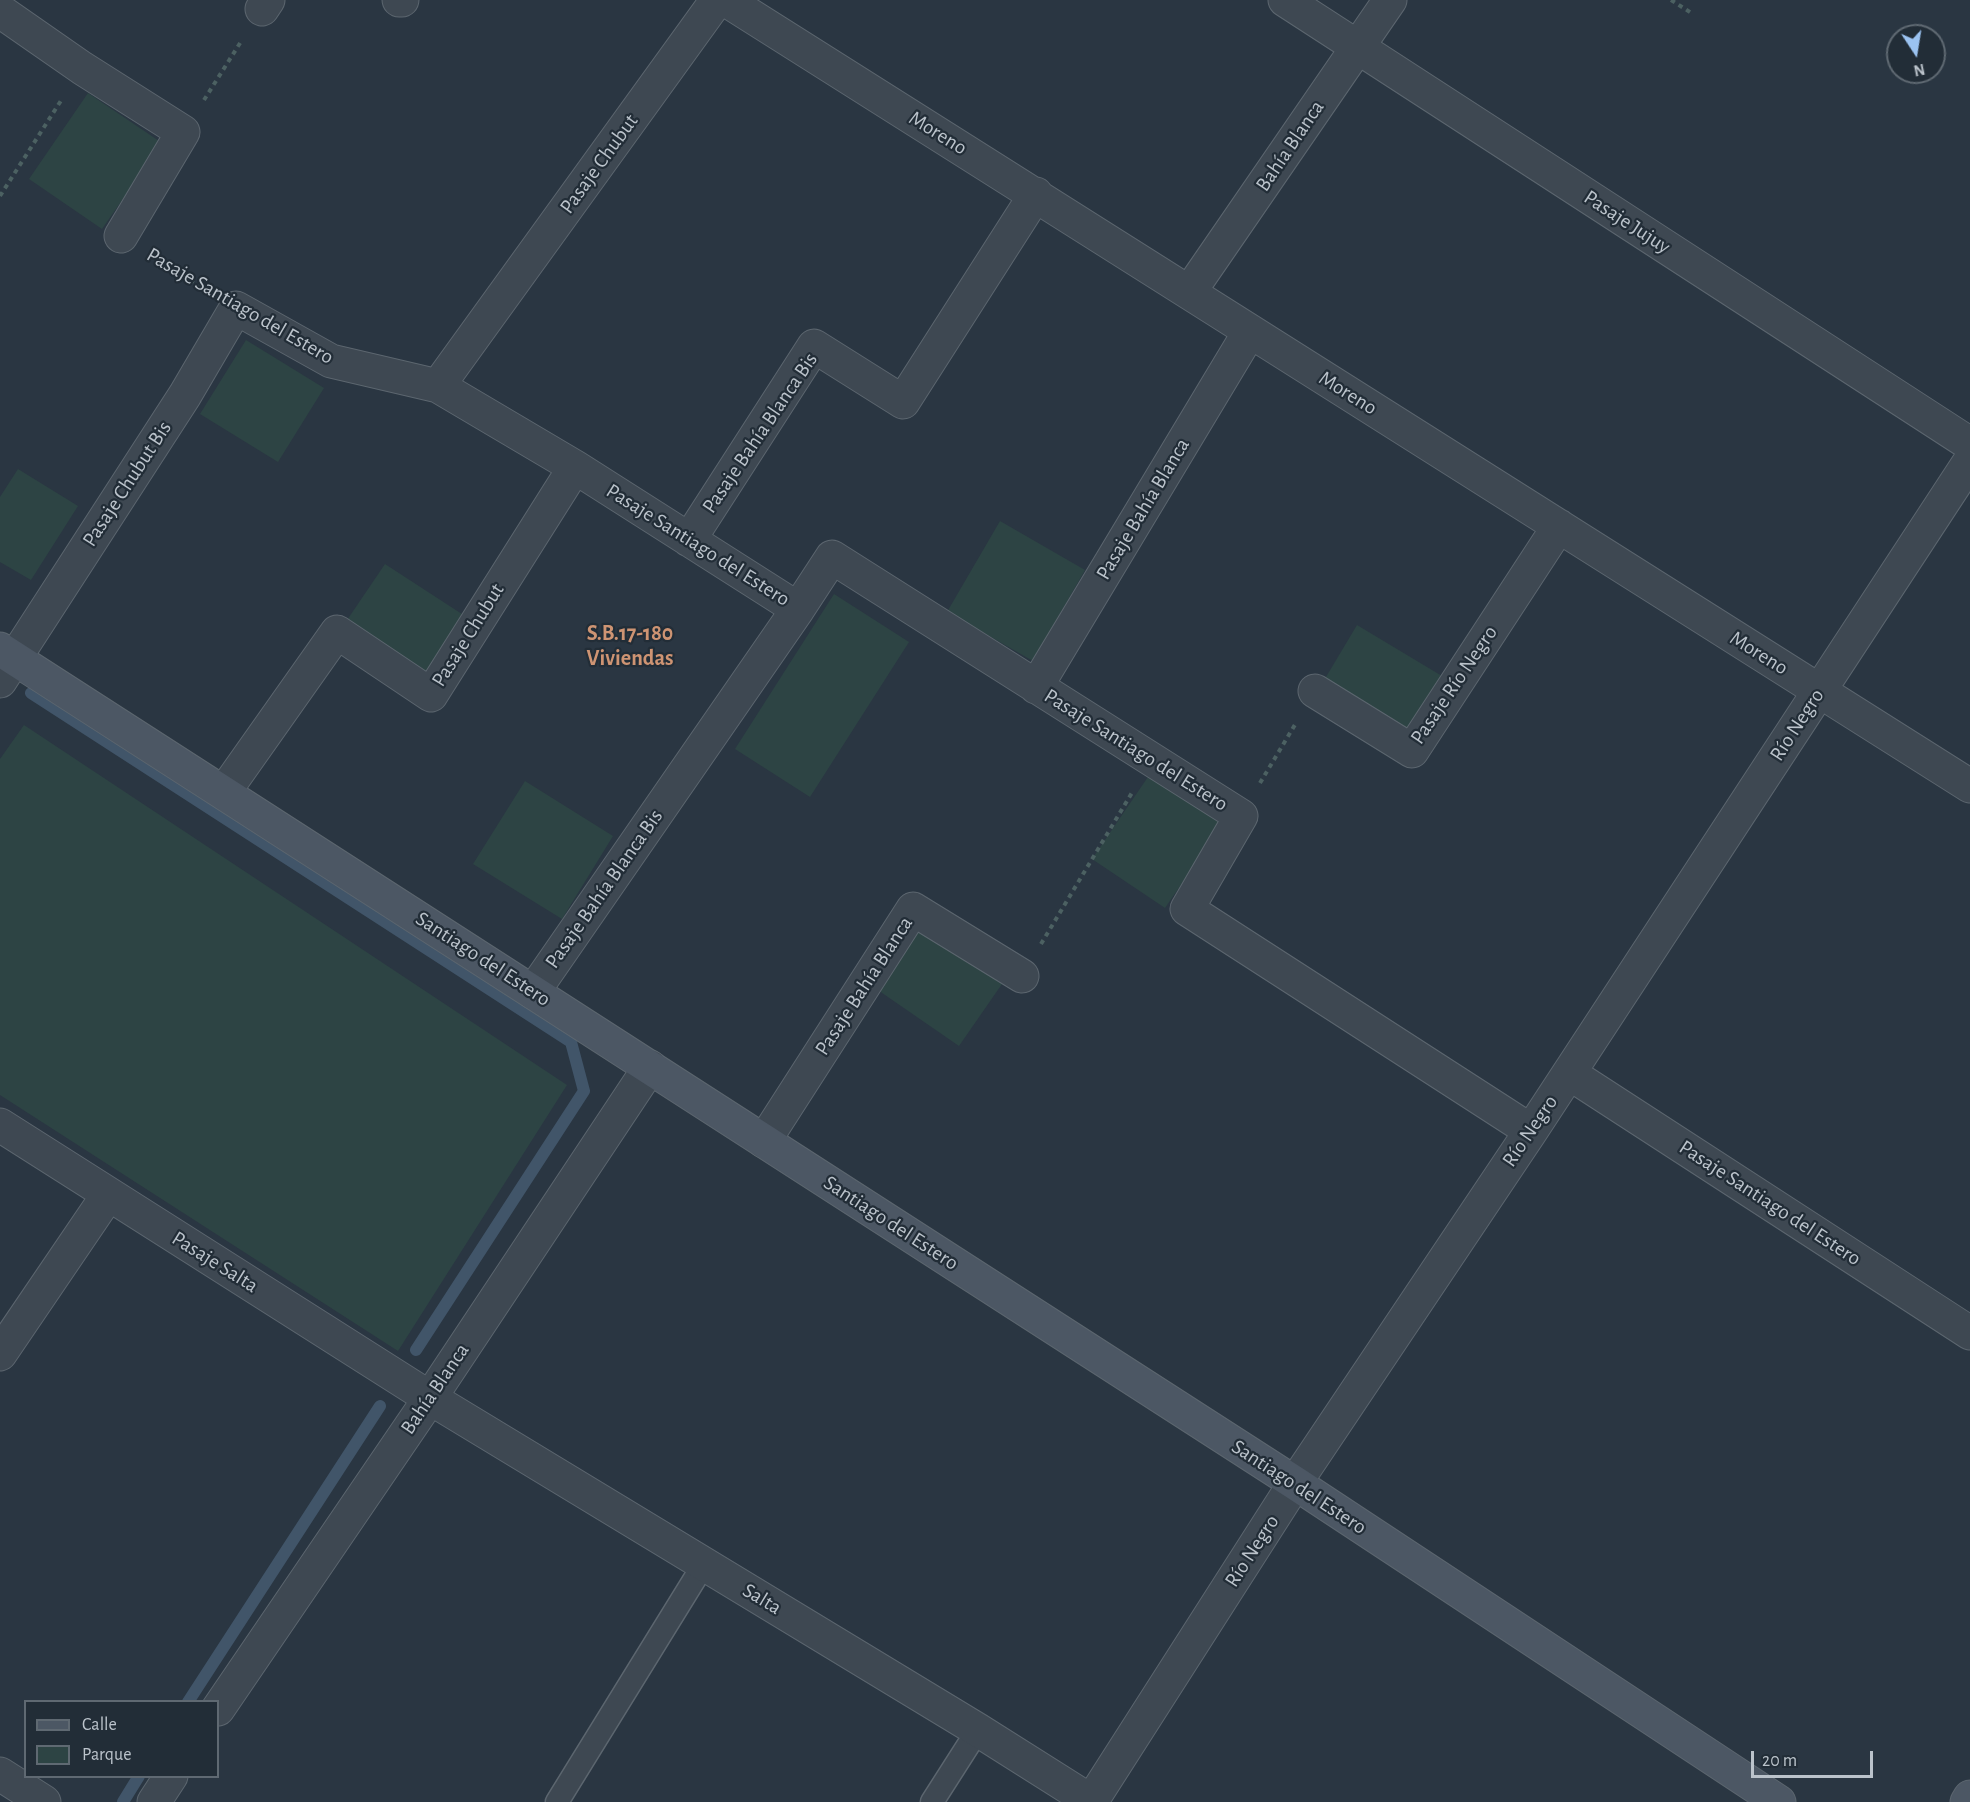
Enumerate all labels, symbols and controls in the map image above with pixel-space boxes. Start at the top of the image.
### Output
north arrow [1886,24,1946,84]
text: N [1912,61,1926,79]
street label: Bahía Blanca [1250,96,1330,196]
street label: Moreno [904,105,972,161]
street label: Pasaje Chubut [554,109,644,219]
street label: Pasaje Jujuy [1579,185,1675,259]
street label: Pasaje Santiago del Estero [142,242,338,370]
street label: Pasaje Bahía Blanca Bis [697,348,823,518]
street label: Moreno [1314,365,1382,421]
street label: Pasaje Chubut Bis [77,416,177,552]
street label: Pasaje Bahía Blanca [1091,434,1195,584]
street label: Pasaje Santiago del Estero [602,478,794,612]
street label: Pasaje Chubut [426,579,510,691]
district label: S.B.17-180 Viviendas [587,620,673,672]
street label: Pasaje Río Negro [1405,621,1503,749]
street label: Moreno [1725,625,1793,681]
street label: Pasaje Santiago del Estero [1040,683,1232,817]
street label: Río Negro [1764,684,1830,766]
street label: Pasaje Bahía Blanca Bis [540,805,668,973]
street label: Santiago del Estero [411,906,555,1012]
street label: Pasaje Bahía Blanca [810,912,918,1060]
street label: Río Negro [1497,1090,1563,1172]
street label: Pasaje Santiago del Estero [1674,1135,1866,1271]
street label: Santiago del Estero [819,1170,963,1276]
street label: Pasaje Salta [167,1226,263,1298]
street label: Bahía Blanca [395,1339,475,1439]
street label: Santiago del Estero [1227,1434,1371,1540]
street label: Río Negro [1219,1510,1285,1592]
street label: Salta [738,1578,786,1620]
legend [24,1700,219,1778]
text: Calle [82,1716,117,1734]
scale bar [1754,1739,1876,1777]
text: Parque [82,1746,131,1764]
text: 20 m [1762,1752,1797,1770]

